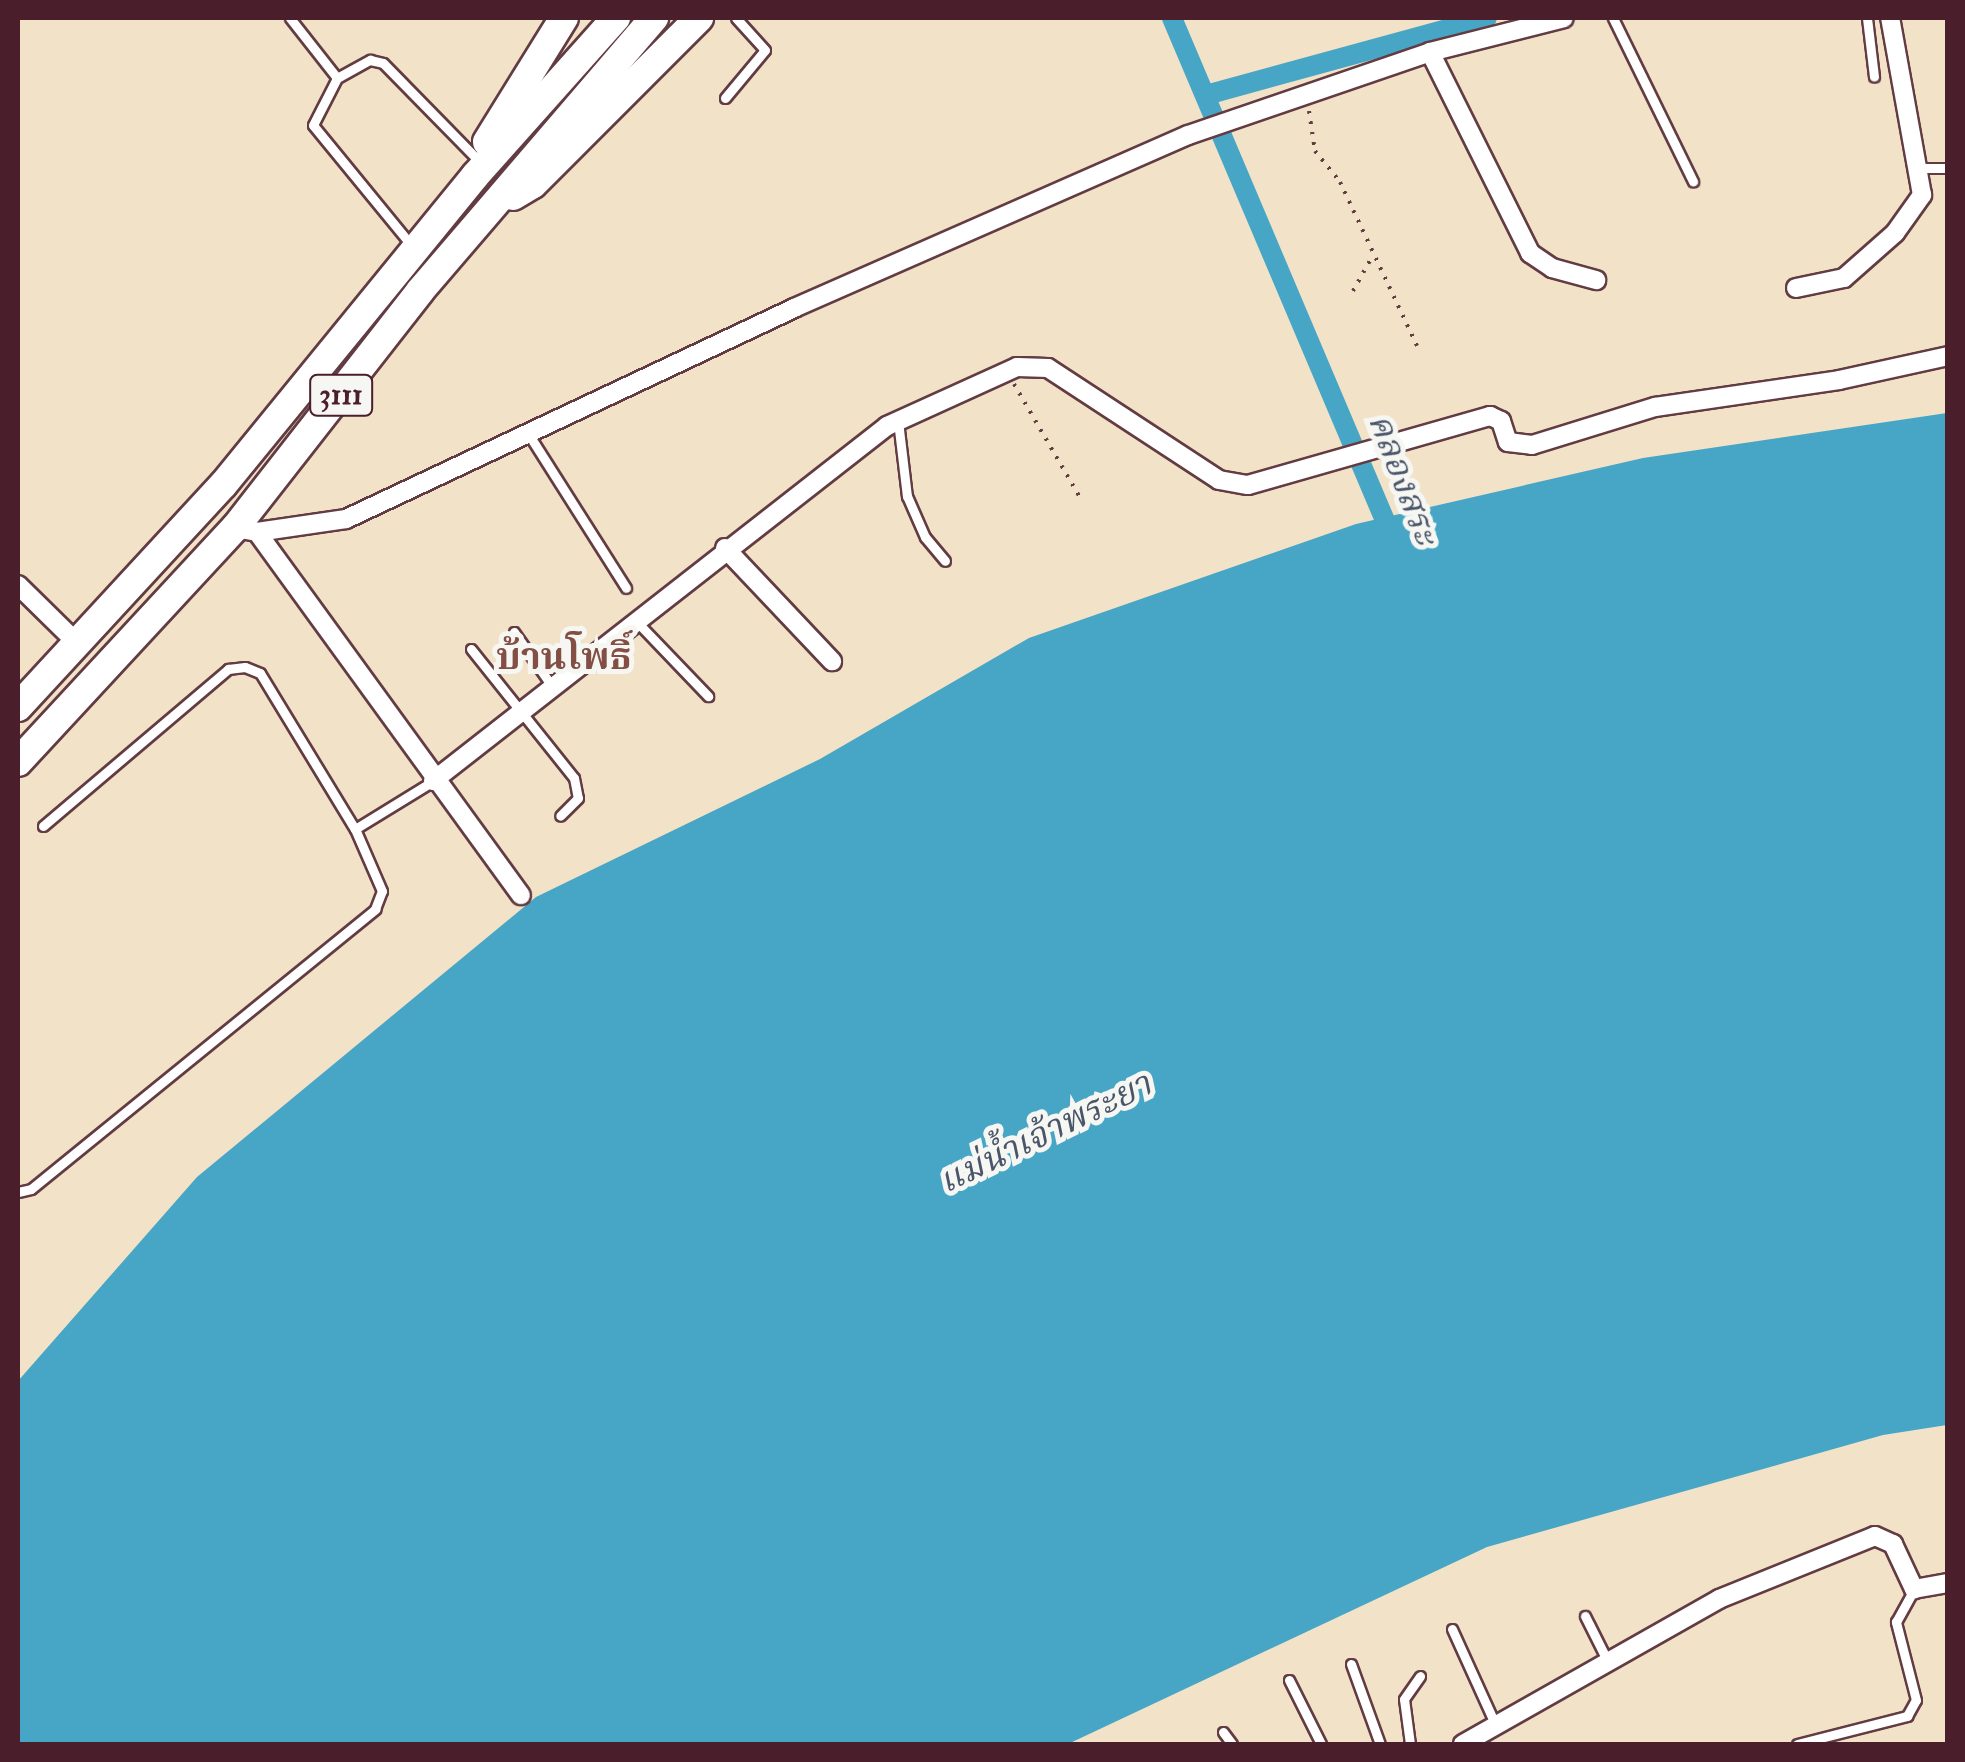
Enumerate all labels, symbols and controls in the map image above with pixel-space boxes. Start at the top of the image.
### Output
road number: 3111 [308,370,374,420]
water label: คลองสระ [1359,408,1447,550]
district label: บ้านโพธิ์ [496,635,632,681]
water label: แม่น้ำเจ้าพระยา [932,1063,1158,1203]

